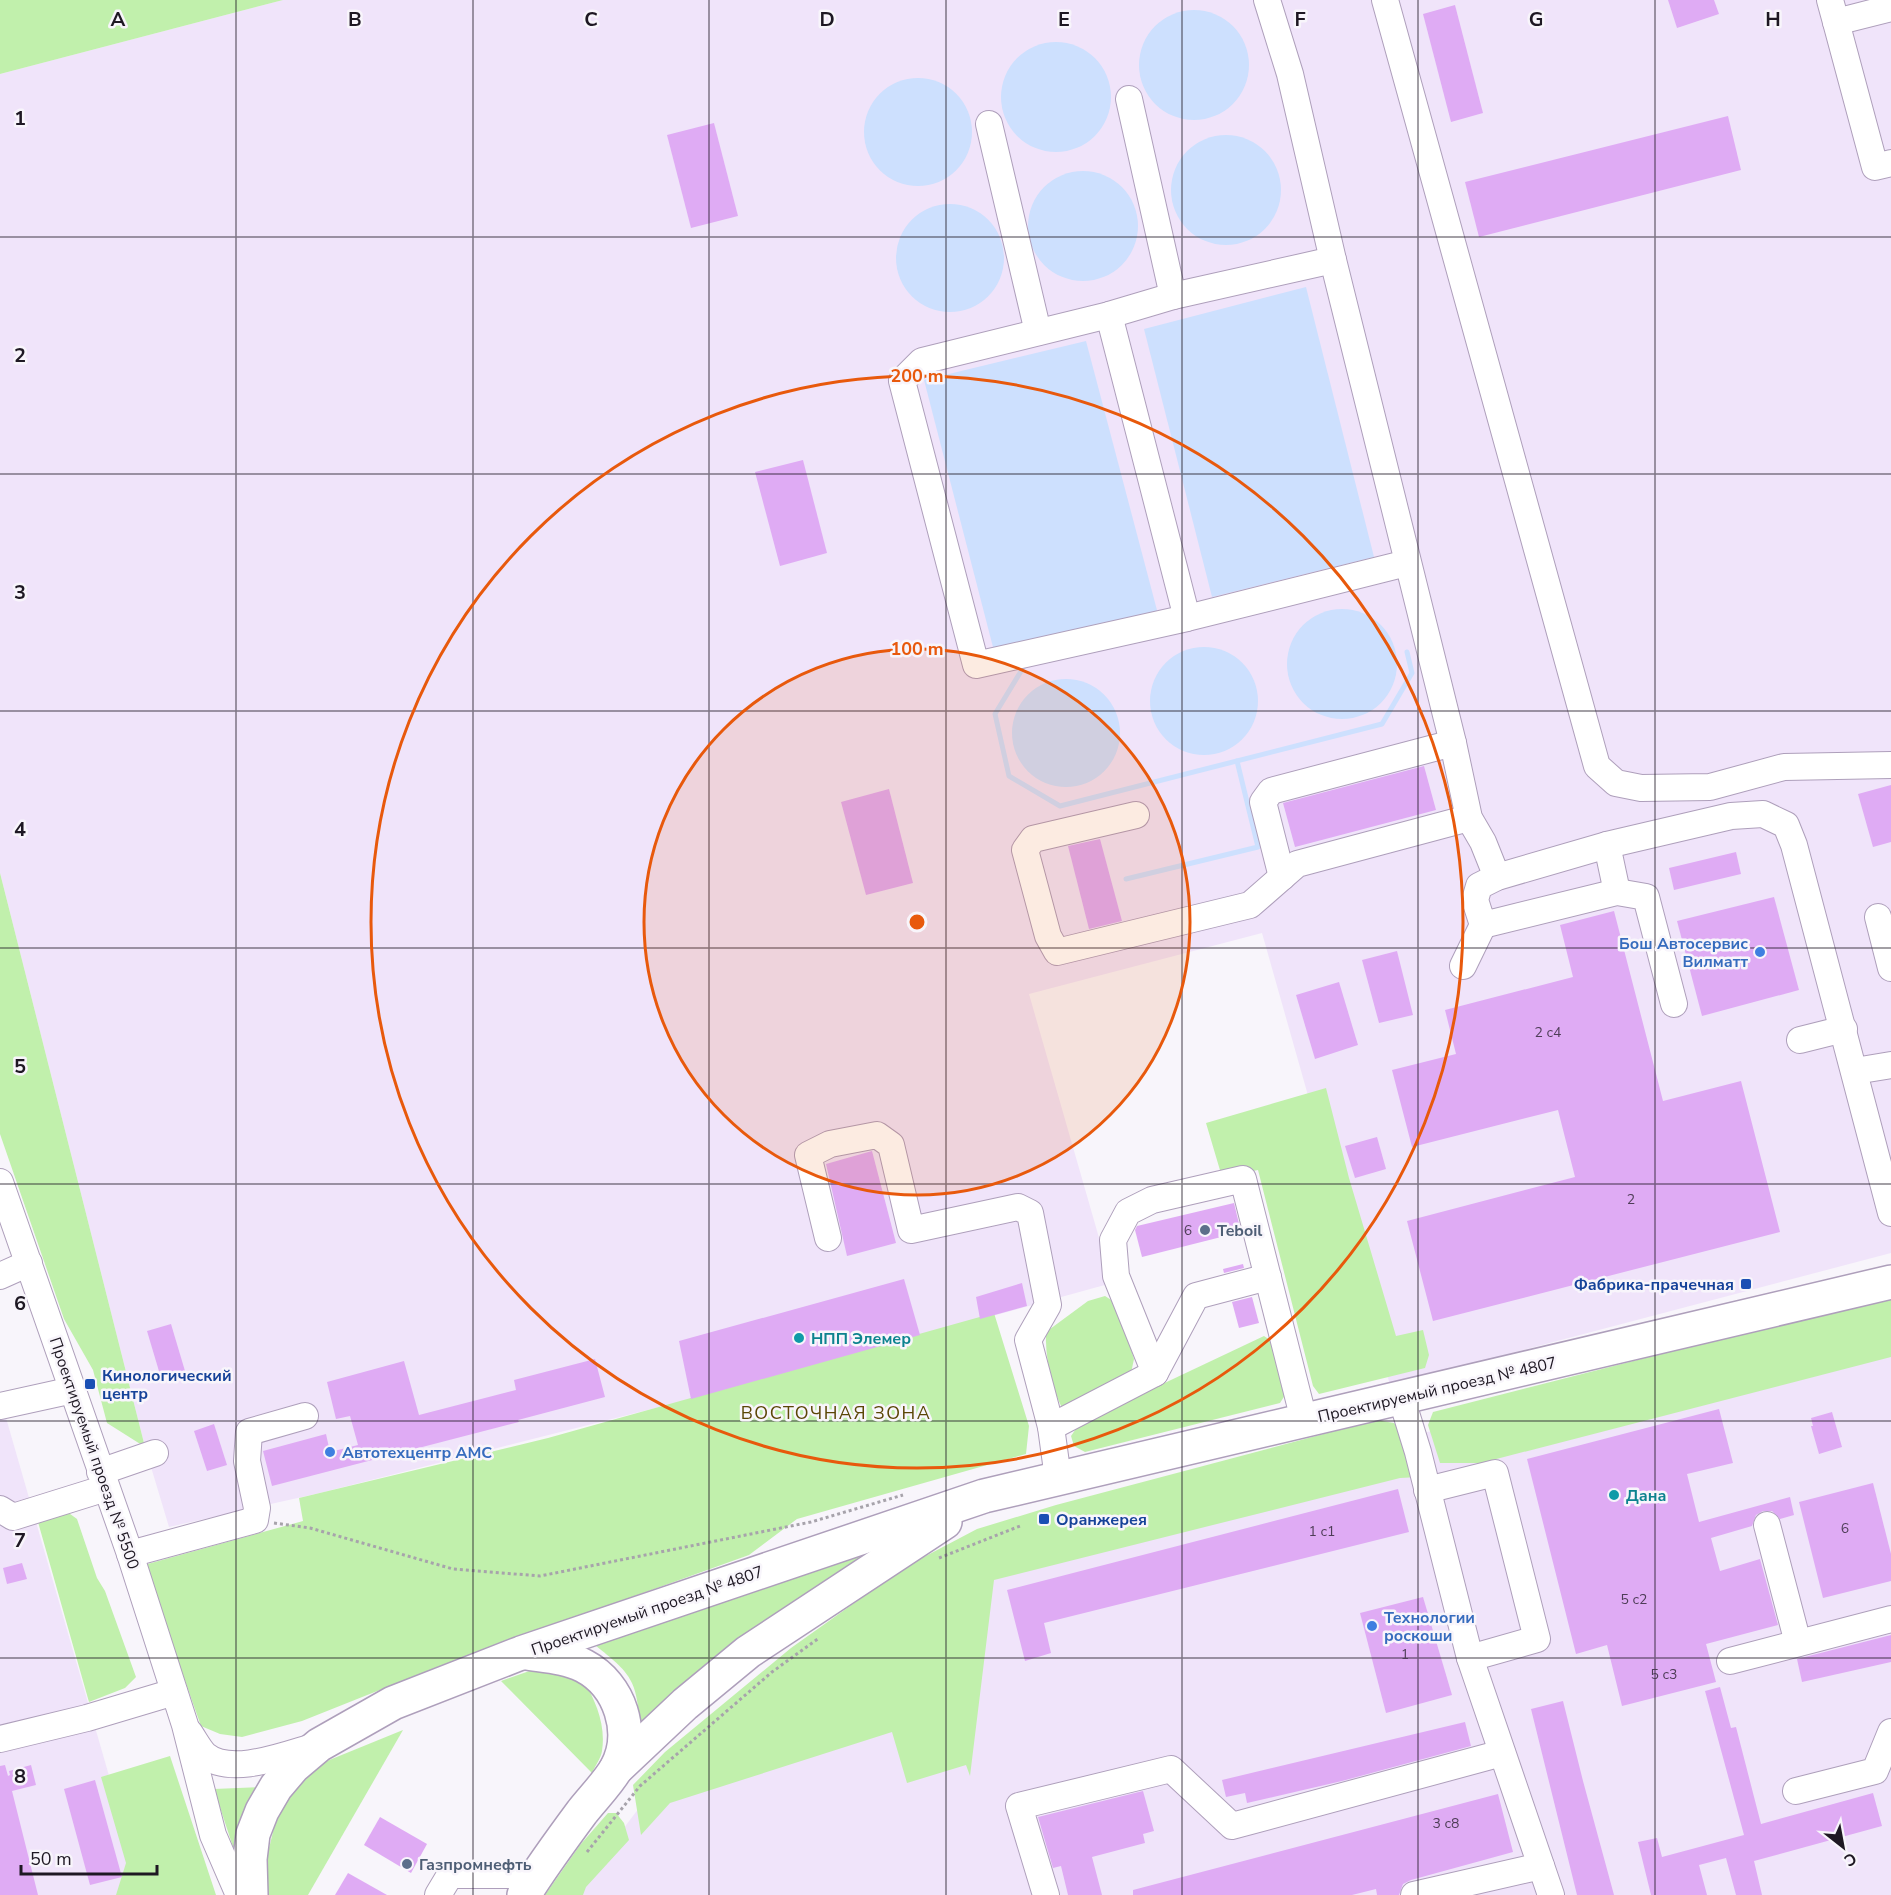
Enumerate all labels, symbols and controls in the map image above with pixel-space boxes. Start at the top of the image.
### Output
text: A [111,6,126,33]
text: B [348,6,362,33]
text: C [584,6,598,33]
text: D [819,6,835,33]
text: E [1058,6,1070,33]
text: F [1294,6,1306,33]
text: G [1529,6,1543,33]
text: H [1765,6,1781,33]
text: 1 [14,105,26,132]
text: 2 [14,342,26,369]
text: 200 m [890,364,944,388]
text: 3 [14,579,26,606]
text: 100 m [890,637,944,661]
text: 4 [14,816,26,843]
centre of rings [907,912,927,932]
place label: Бош Автосервис Вилматт [1619,933,1748,973]
marker: Бош Автосервис Вилматт [1753,945,1767,959]
house number: 2 с4 [1534,1023,1562,1042]
text: 5 [14,1053,26,1080]
house number: 2 [1627,1190,1635,1209]
place label: Teboil [1217,1220,1262,1242]
house number: 6 [1184,1221,1192,1240]
marker: Teboil [1198,1223,1212,1237]
place label: Фабрика-прачечная [1574,1274,1734,1296]
marker: Фабрика-прачечная [1739,1277,1753,1291]
text: 6 [14,1290,26,1317]
place label: НПП Элемер [811,1328,911,1350]
marker: НПП Элемер [792,1331,806,1345]
street label: Проектируемый проезд № 5500 [44,1334,144,1572]
street label: Проектируемый проезд № 4807 [1316,1352,1559,1428]
place label: Кинологический центр [102,1365,232,1405]
marker: Кинологический центр [83,1377,97,1391]
district label: ВОСТОЧНАЯ ЗОНА [741,1401,931,1425]
place label: Автотехцентр АМС [342,1442,492,1464]
marker: Автотехцентр АМС [323,1445,337,1459]
place label: Дана [1626,1485,1666,1507]
marker: Дана [1607,1488,1621,1502]
place label: Оранжерея [1056,1509,1147,1531]
marker: Оранжерея [1037,1512,1051,1526]
house number: 6 [1841,1519,1849,1538]
house number: 1 с1 [1308,1522,1336,1541]
text: 7 [14,1527,26,1554]
street label: Проектируемый проезд № 4807 [528,1561,766,1661]
house number: 5 с2 [1620,1590,1648,1609]
place label: Технологии роскоши [1384,1607,1475,1647]
marker: Технологии роскоши [1365,1619,1379,1633]
house number: 1 [1401,1645,1409,1664]
house number: 5 с3 [1650,1665,1678,1684]
text: 8 [14,1763,26,1790]
house number: 3 с8 [1432,1814,1460,1833]
north arrow [1813,1817,1873,1877]
scale bar [21,1838,158,1876]
text: 50 m [30,1847,72,1871]
text: С [1840,1847,1861,1871]
place label: Газпромнефть [419,1854,532,1876]
marker: Газпромнефть [400,1857,414,1871]

